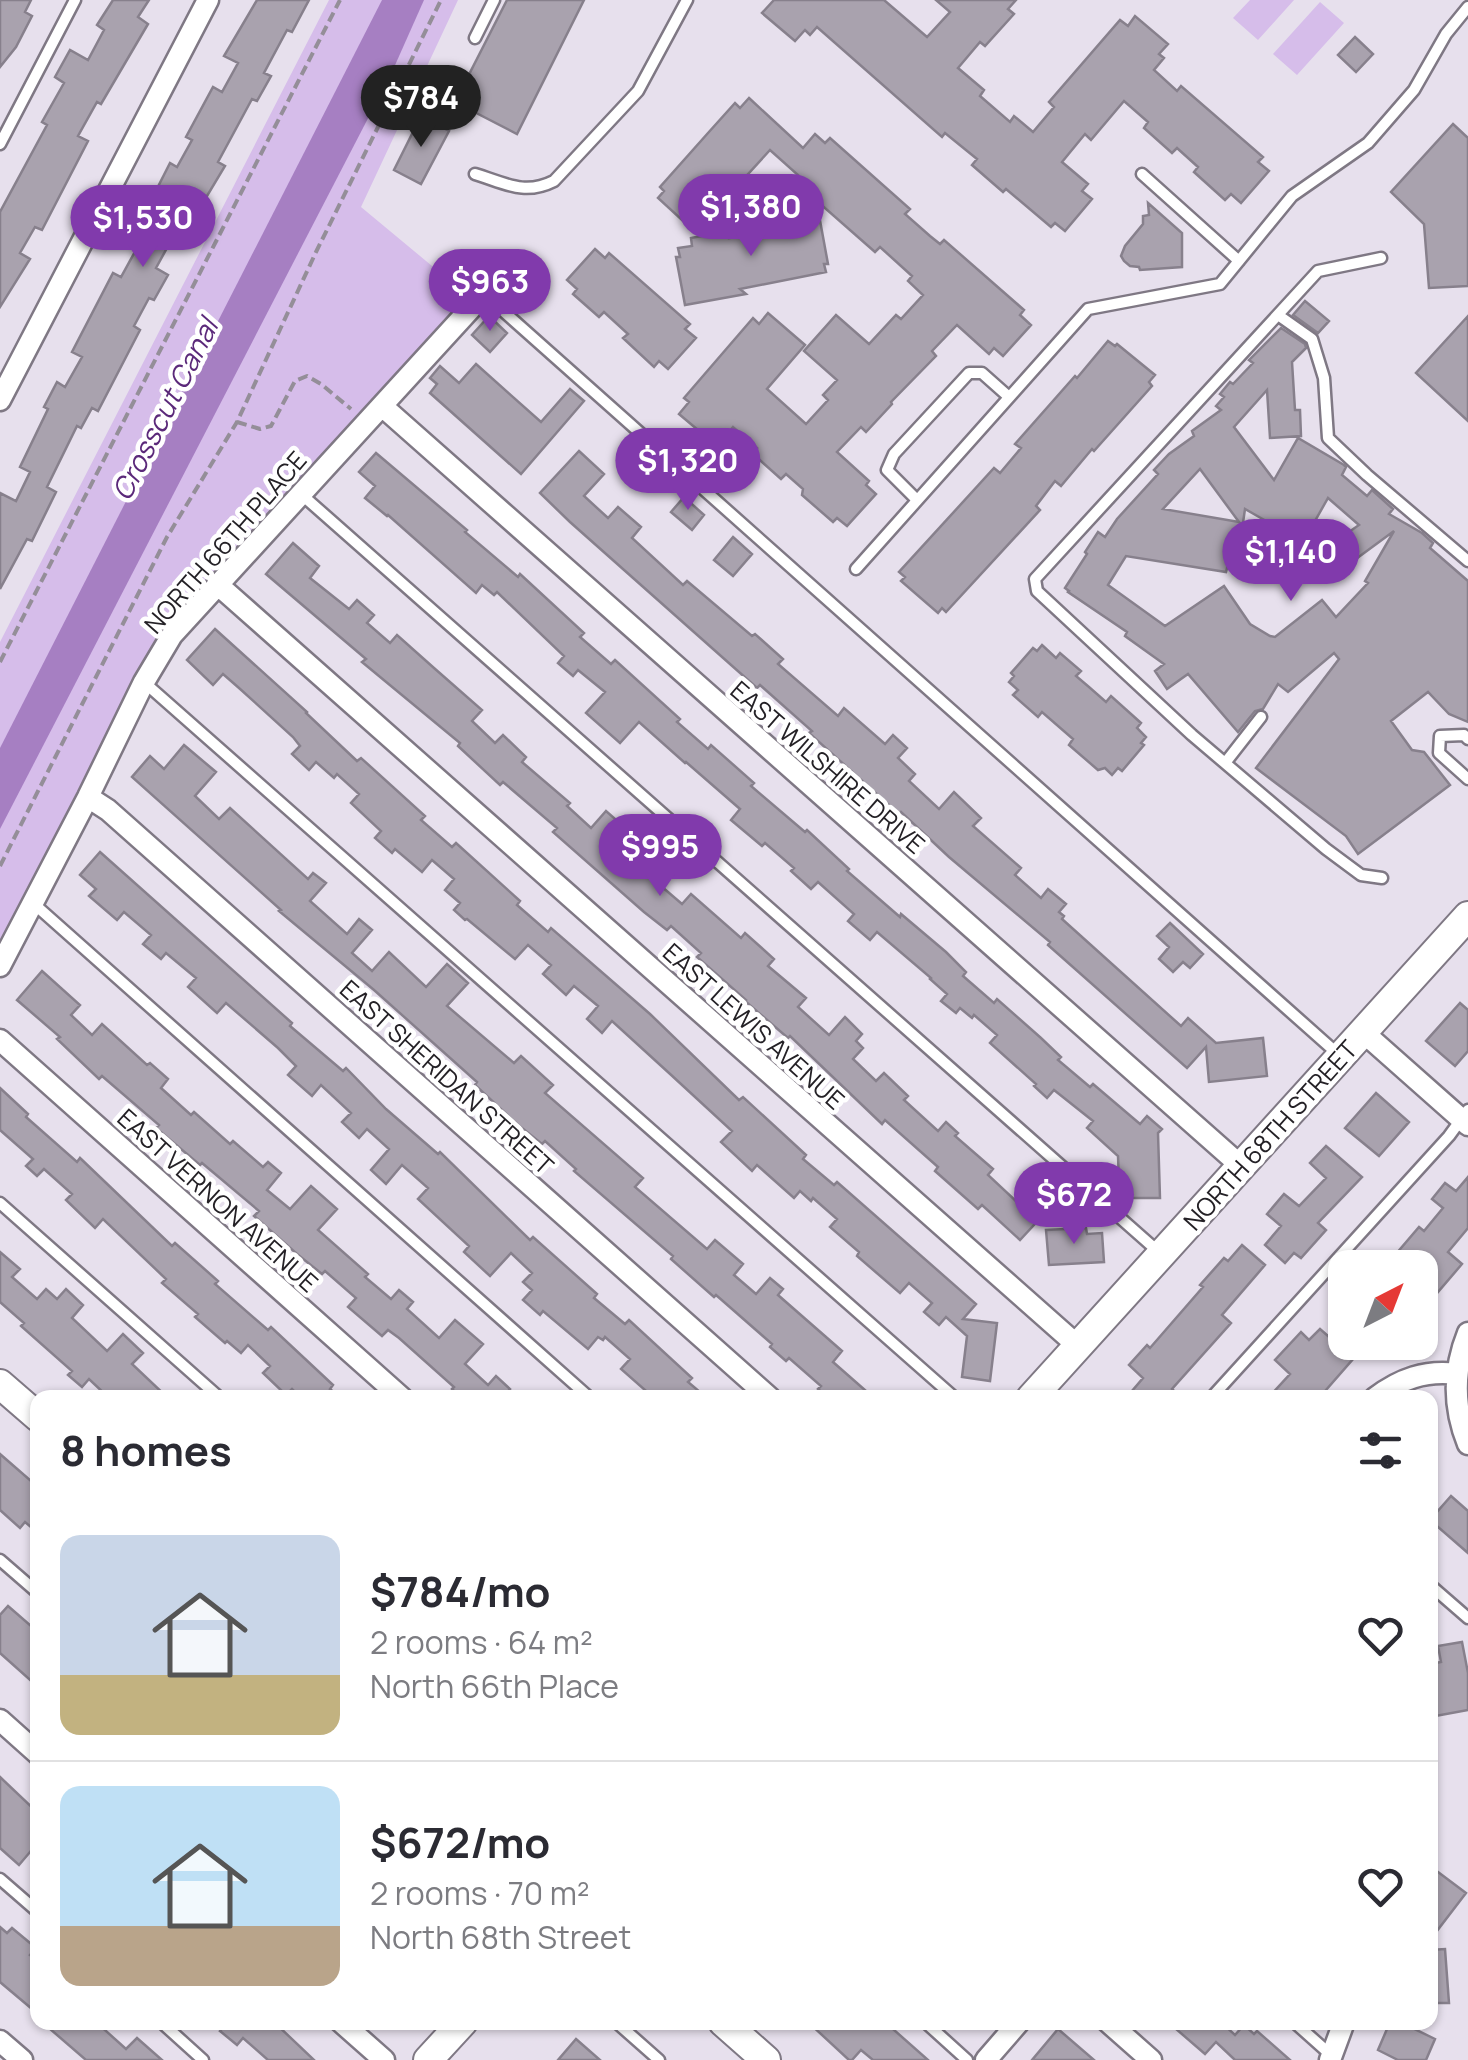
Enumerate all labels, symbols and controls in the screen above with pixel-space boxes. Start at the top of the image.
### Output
pin: $784 [362,65,480,150]
text: $784 [383,75,459,119]
pin: $1,380 [670,174,832,259]
text: $1,380 [700,184,802,228]
pin: $1,530 [62,185,224,270]
text: $1,530 [93,195,193,239]
pin: $963 [431,249,549,334]
text: $963 [451,259,529,303]
water label: Crosscut Canal [102,309,228,506]
pin: $1,320 [607,428,769,513]
text: $1,320 [637,438,739,482]
street label: NORTH 66TH PLACE [136,443,314,641]
pin: $1,140 [1210,519,1372,604]
text: $1,140 [1244,529,1338,573]
street label: EAST WILSHIRE DRIVE [723,673,933,861]
pin: $995 [601,814,719,899]
text: $995 [621,824,699,868]
street label: EAST LEWIS AVENUE [656,935,852,1117]
street label: EAST SHERIDAN STREET [333,972,561,1182]
street label: NORTH 68TH STREET [1175,1032,1365,1238]
street label: EAST VERNON AVENUE [110,1100,326,1300]
pin: $672 [1015,1162,1133,1247]
text: $672 [1036,1172,1112,1216]
north arrow [1328,1250,1438,1360]
map controls [1328,1250,1438,1360]
text: 8 homes [60,1421,232,1479]
icon: filters [1353,1423,1408,1478]
text: $784/mo [370,1562,550,1620]
icon: home [140,1575,260,1695]
icon: heart [1353,1608,1408,1663]
text: 2 rooms · 64 m² [370,1620,593,1664]
text: North 66th Place [370,1664,619,1708]
text: $672/mo [370,1813,550,1871]
icon: home [140,1826,260,1946]
icon: heart [1353,1859,1408,1914]
text: 2 rooms · 70 m² [370,1871,590,1915]
text: North 68th Street [370,1915,631,1959]

